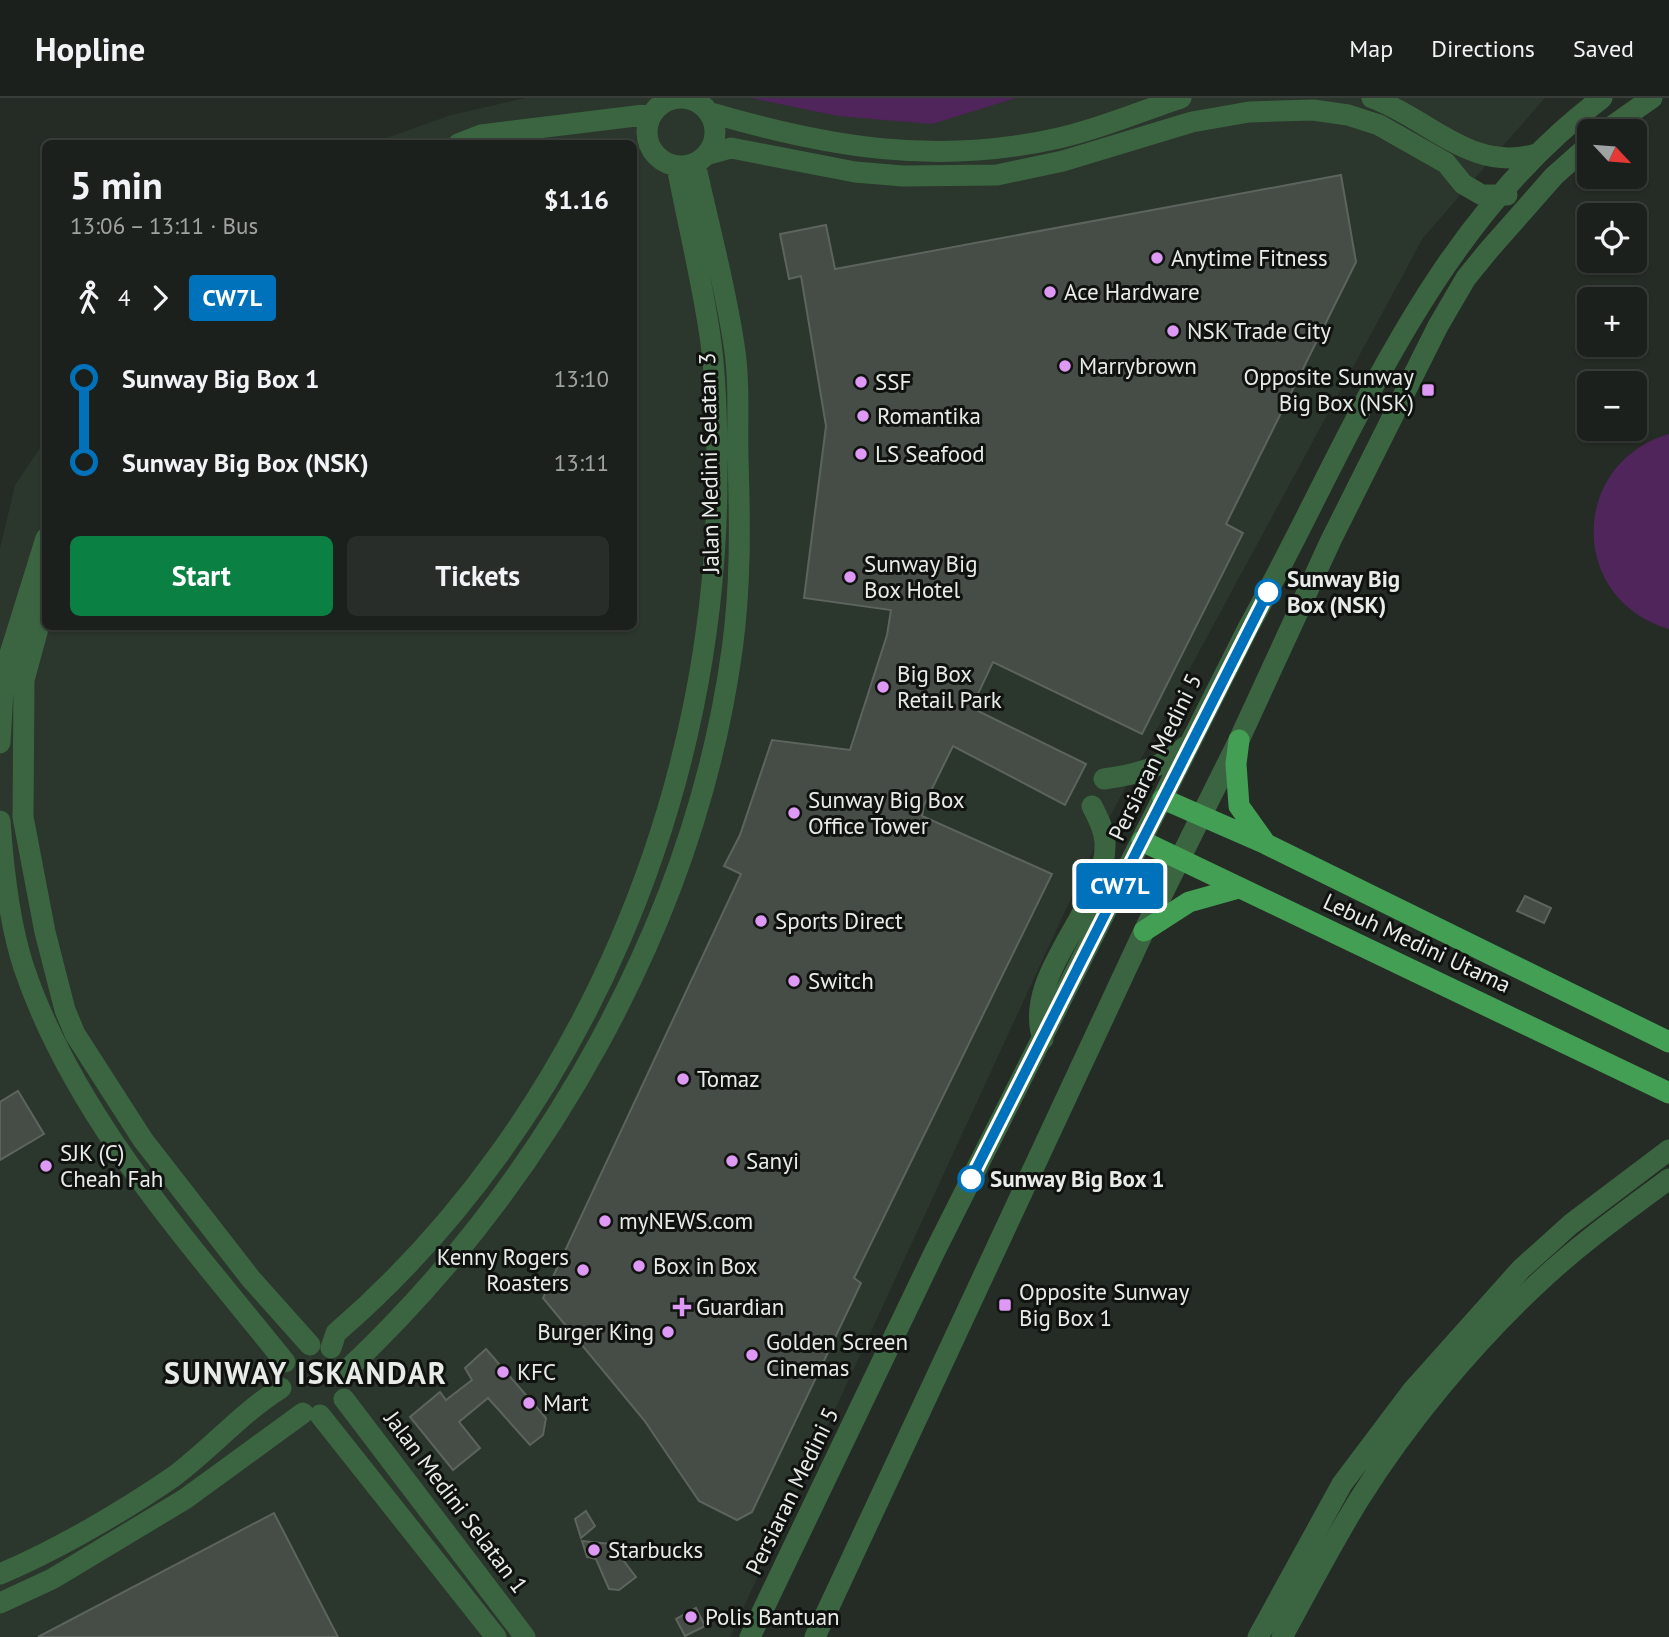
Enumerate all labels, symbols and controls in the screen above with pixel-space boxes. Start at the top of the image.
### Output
text: Hopline [35,27,145,70]
text: Map [1349,33,1393,64]
text: Directions [1431,33,1535,64]
text: Saved [1573,33,1634,64]
north arrow [1577,119,1647,189]
map controls [1577,119,1647,441]
text: 5 min [70,160,163,209]
text: $1.16 [544,183,609,216]
button: locate [1577,203,1647,273]
text: 13:06 – 13:11 · Bus [70,211,258,240]
place label: Anytime Fitness [1171,243,1328,272]
marker: Anytime Fitness [1149,250,1165,266]
place label: Ace Hardware [1064,277,1200,306]
icon: walk [70,279,108,317]
icon: forward [141,279,179,317]
text: CW7L [203,282,262,313]
text: 4 [118,283,131,312]
marker: Ace Hardware [1042,284,1058,300]
button: + [1577,287,1647,357]
place label: NSK Trade City [1187,316,1331,345]
marker: NSK Trade City [1165,323,1181,339]
place label: Marrybrown [1079,351,1197,380]
street label: Jalan Medini Selatan 3 [692,352,725,575]
marker: Marrybrown [1057,358,1073,374]
text: Sunway Big Box 1 [122,362,319,395]
place label: Opposite Sunway Big Box (NSK) [1244,362,1414,417]
text: 13:10 [554,364,609,393]
place label: SSF [875,367,911,396]
button: − [1577,371,1647,441]
marker: SSF [853,374,869,390]
marker: Opposite Sunway Big Box (NSK) [1420,382,1436,398]
place label: Romantika [877,401,981,430]
marker: Romantika [855,408,871,424]
place label: LS Seafood [875,439,985,468]
text: Sunway Big Box (NSK) [122,446,369,479]
marker: LS Seafood [853,446,869,462]
text: 13:11 [554,448,609,477]
button: Start [70,536,333,616]
button: Tickets [347,536,609,616]
place label: Sunway Big Box Hotel [864,549,977,604]
place label: Sunway Big Box (NSK) [1287,564,1400,619]
marker: Sunway Big Box Hotel [842,569,858,585]
marker: Sunway Big Box (NSK) [1255,579,1281,605]
place label: Big Box Retail Park [897,659,1002,714]
street label: Persiaran Medini 5 [1101,668,1208,845]
marker: Big Box Retail Park [875,679,891,695]
place label: Sunway Big Box Office Tower [808,785,965,840]
marker: Sunway Big Box Office Tower [786,805,802,821]
line badge: CW7L [1071,863,1169,909]
text: CW7L [1090,870,1150,901]
street label: Lebuh Medini Utama [1319,886,1515,999]
place label: Sports Direct [775,906,903,935]
marker: Sports Direct [753,913,769,929]
place label: Switch [808,966,874,995]
marker: Switch [786,973,802,989]
place label: Tomaz [697,1064,760,1093]
marker: Tomaz [675,1071,691,1087]
place label: SJK (C) Cheah Fah [60,1138,163,1193]
place label: Sanyi [746,1146,799,1175]
marker: Sanyi [724,1153,740,1169]
marker: SJK (C) Cheah Fah [38,1158,54,1174]
place label: Sunway Big Box 1 [990,1164,1165,1193]
marker: Sunway Big Box 1 [958,1166,984,1192]
place label: myNEWS.com [619,1206,753,1235]
marker: myNEWS.com [597,1213,613,1229]
place label: Kenny Rogers Roasters [437,1242,569,1297]
place label: Box in Box [653,1251,758,1280]
marker: Box in Box [631,1258,647,1274]
marker: Kenny Rogers Roasters [575,1262,591,1278]
place label: Opposite Sunway Big Box 1 [1019,1277,1190,1332]
place label: Guardian [696,1292,784,1321]
marker: Opposite Sunway Big Box 1 [997,1297,1013,1313]
marker: Guardian [674,1299,690,1315]
place label: Burger King [537,1317,654,1346]
marker: Burger King [660,1324,676,1340]
place label: Golden Screen Cinemas [766,1327,908,1382]
marker: Golden Screen Cinemas [744,1347,760,1363]
district label: SUNWAY ISKANDAR [164,1353,448,1392]
place label: KFC [517,1357,556,1386]
marker: KFC [495,1364,511,1380]
place label: Mart [543,1388,589,1417]
marker: Mart [521,1395,537,1411]
street label: Persiaran Medini 5 [738,1402,845,1579]
street label: Jalan Medini Selatan 1 [378,1404,534,1599]
place label: Starbucks [608,1535,703,1564]
marker: Starbucks [586,1542,602,1558]
place label: Polis Bantuan [705,1602,840,1631]
marker: Polis Bantuan [683,1609,699,1625]

